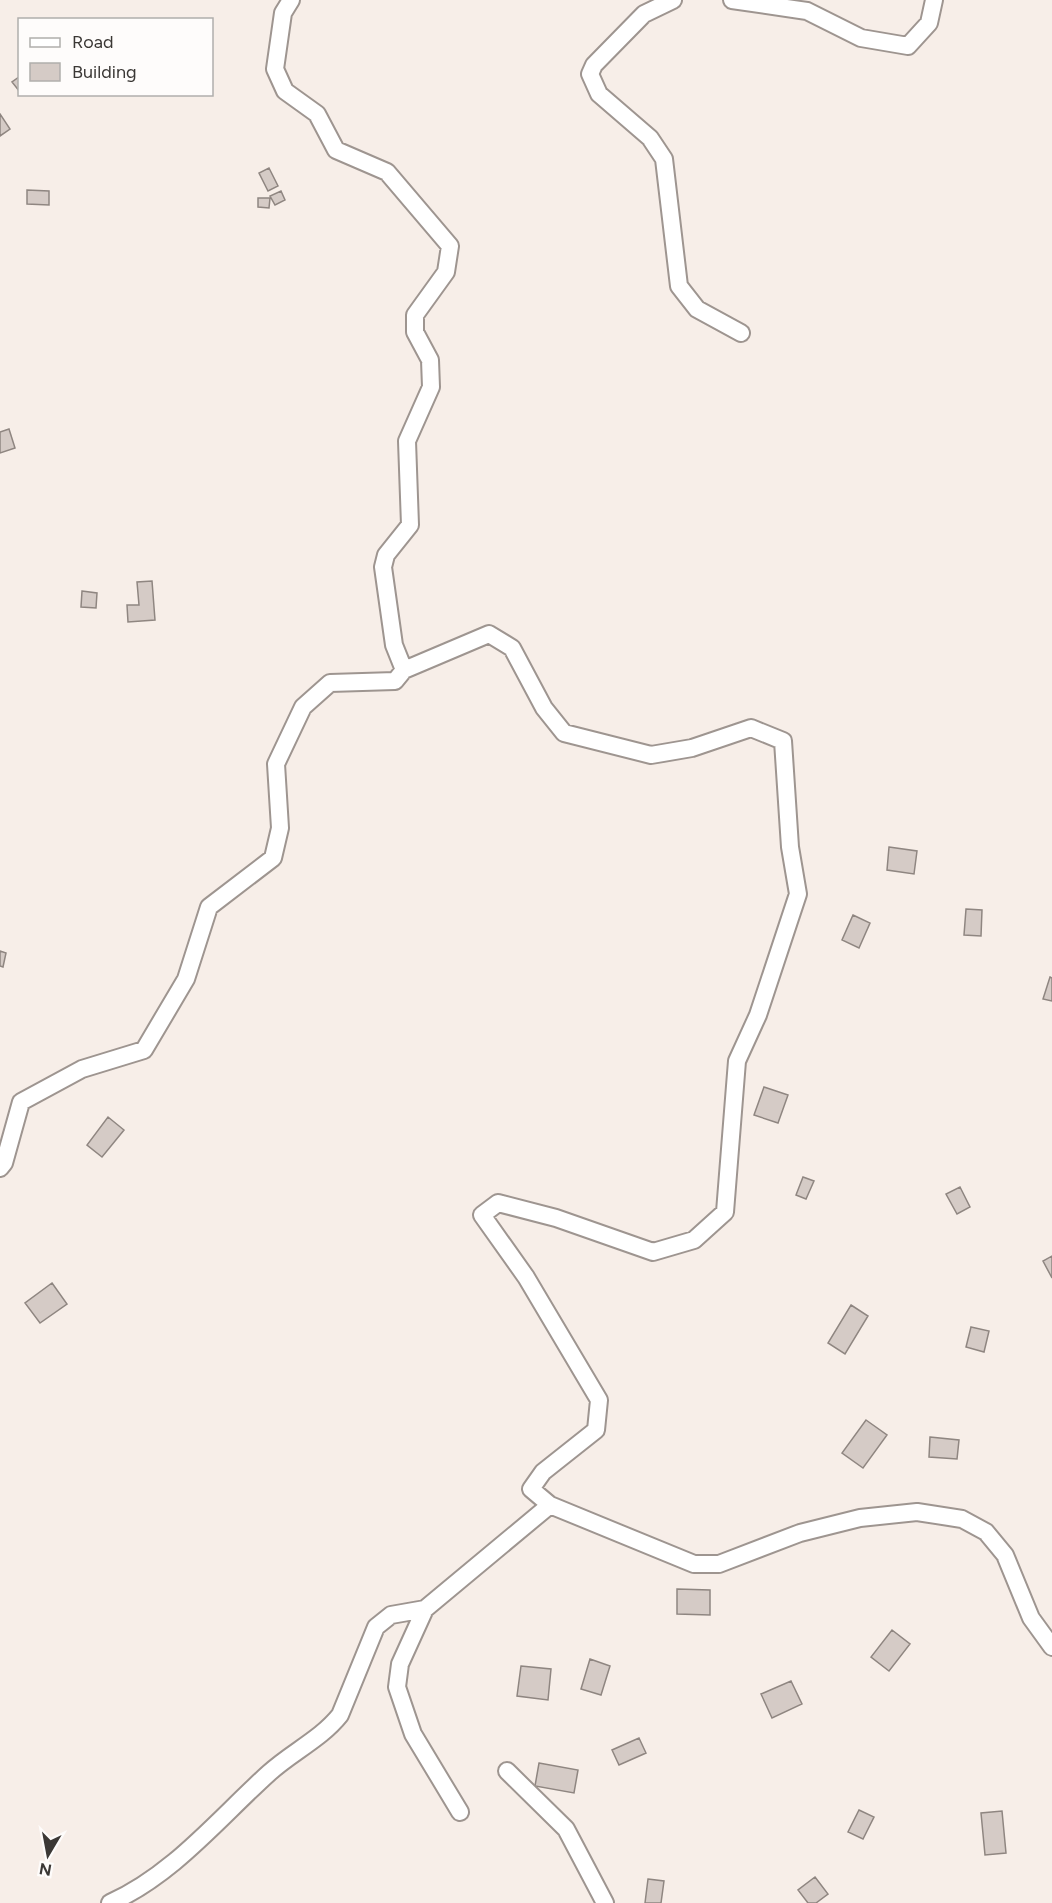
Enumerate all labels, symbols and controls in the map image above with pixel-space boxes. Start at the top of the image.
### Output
legend [18,18,213,96]
text: Road [72,31,113,53]
text: Building [72,61,137,83]
north arrow [18,1825,78,1885]
text: N [38,1859,53,1880]

